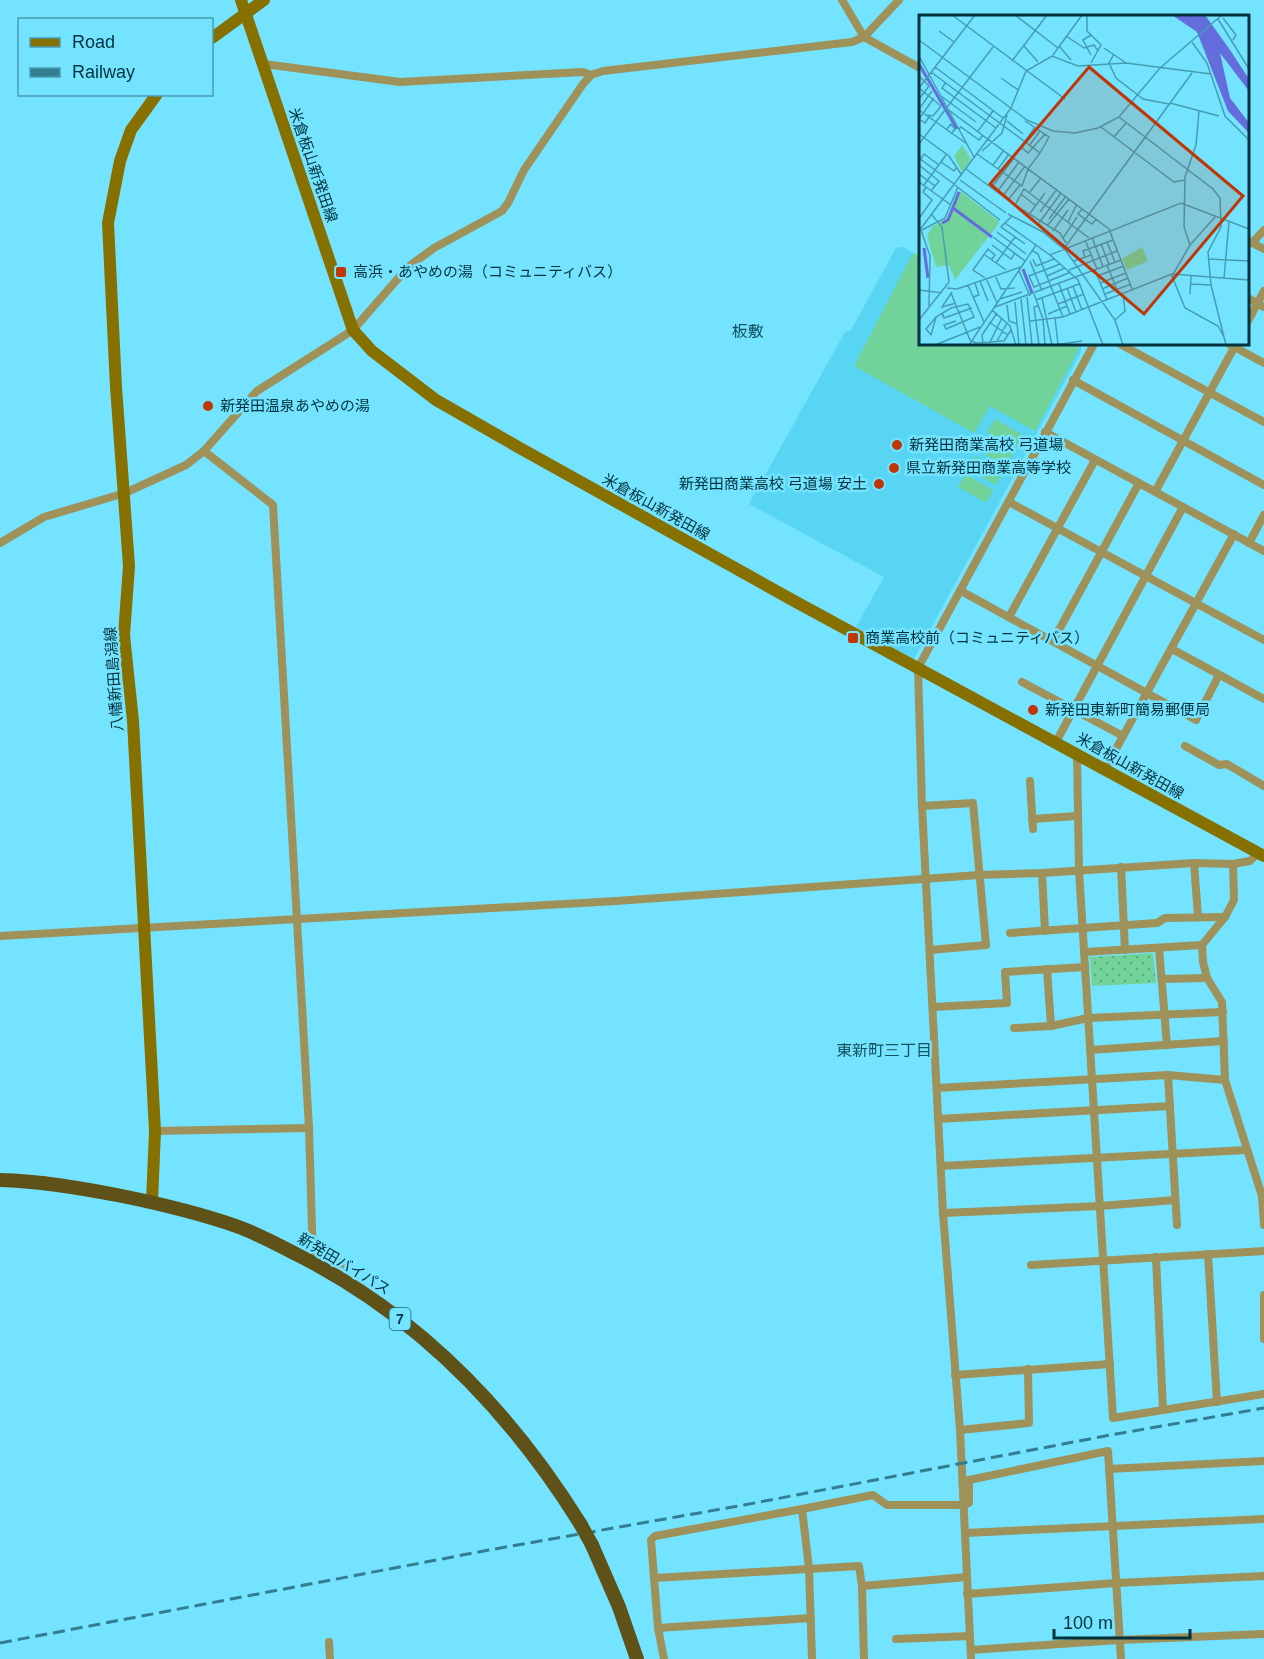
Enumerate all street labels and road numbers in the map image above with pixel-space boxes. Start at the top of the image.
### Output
street label: 米倉板山新発田線 [286,105,341,224]
street label: 米倉板山新発田線 [600,470,713,543]
street label: 八幡新田島潟線 [101,626,126,732]
street label: 米倉板山新発田線 [1074,729,1187,802]
street label: 新発田バイパス [295,1229,394,1298]
road number: 7 [390,1308,410,1330]

